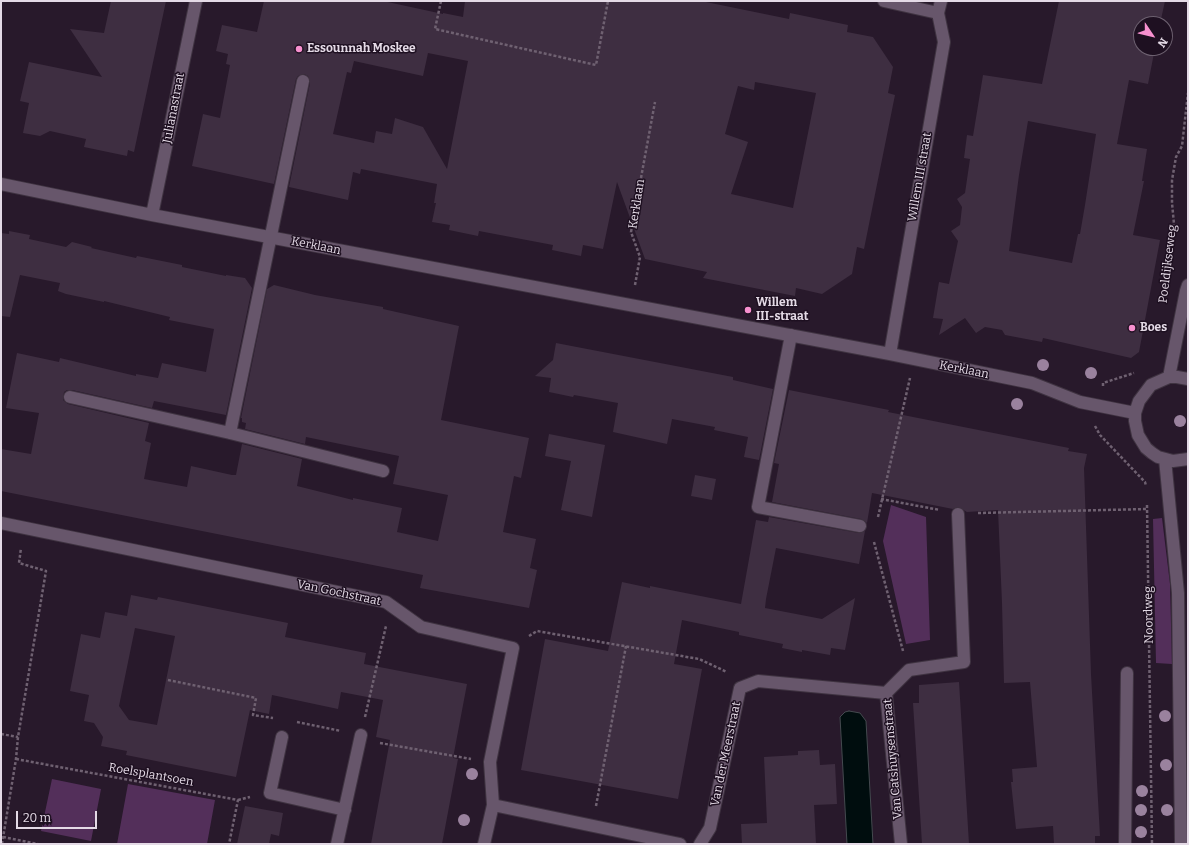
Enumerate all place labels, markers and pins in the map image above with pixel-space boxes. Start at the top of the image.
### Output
place label: Essounnah Moskee [307,42,416,56]
marker: Essounnah Moskee [294,44,304,54]
place label: Willem III-straat [756,296,809,324]
marker: Willem III-straat [743,305,753,315]
place label: Boes [1140,321,1167,335]
marker: Boes [1127,323,1137,333]

